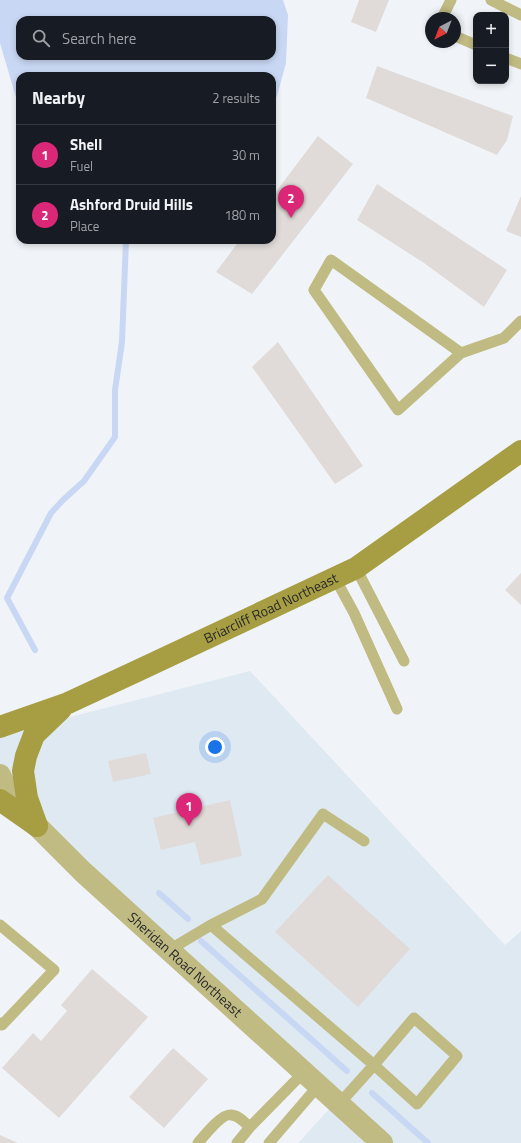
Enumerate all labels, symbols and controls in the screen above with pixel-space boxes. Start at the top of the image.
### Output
north arrow [425,12,461,48]
map controls [473,12,509,84]
button: + [473,12,509,48]
search box [16,16,276,60]
icon: search [30,27,52,49]
text: Search here [62,27,136,50]
button: − [473,48,509,84]
text: Nearby [32,85,85,111]
text: 2 results [212,88,260,108]
text: Shell [70,133,102,156]
text: 1 [41,145,49,165]
text: 30 m [232,145,260,165]
text: Fuel [70,156,93,176]
pin: 2 [278,185,304,218]
text: Ashford Druid Hills [70,193,193,216]
text: 2 [41,205,49,225]
text: 180 m [224,205,260,225]
text: Place [70,216,99,236]
street label: Briarcliff Road Northeast [200,567,341,648]
your location [205,737,225,757]
pin: 1 [176,793,202,826]
street label: Sheridan Road Northeast [123,907,247,1022]

